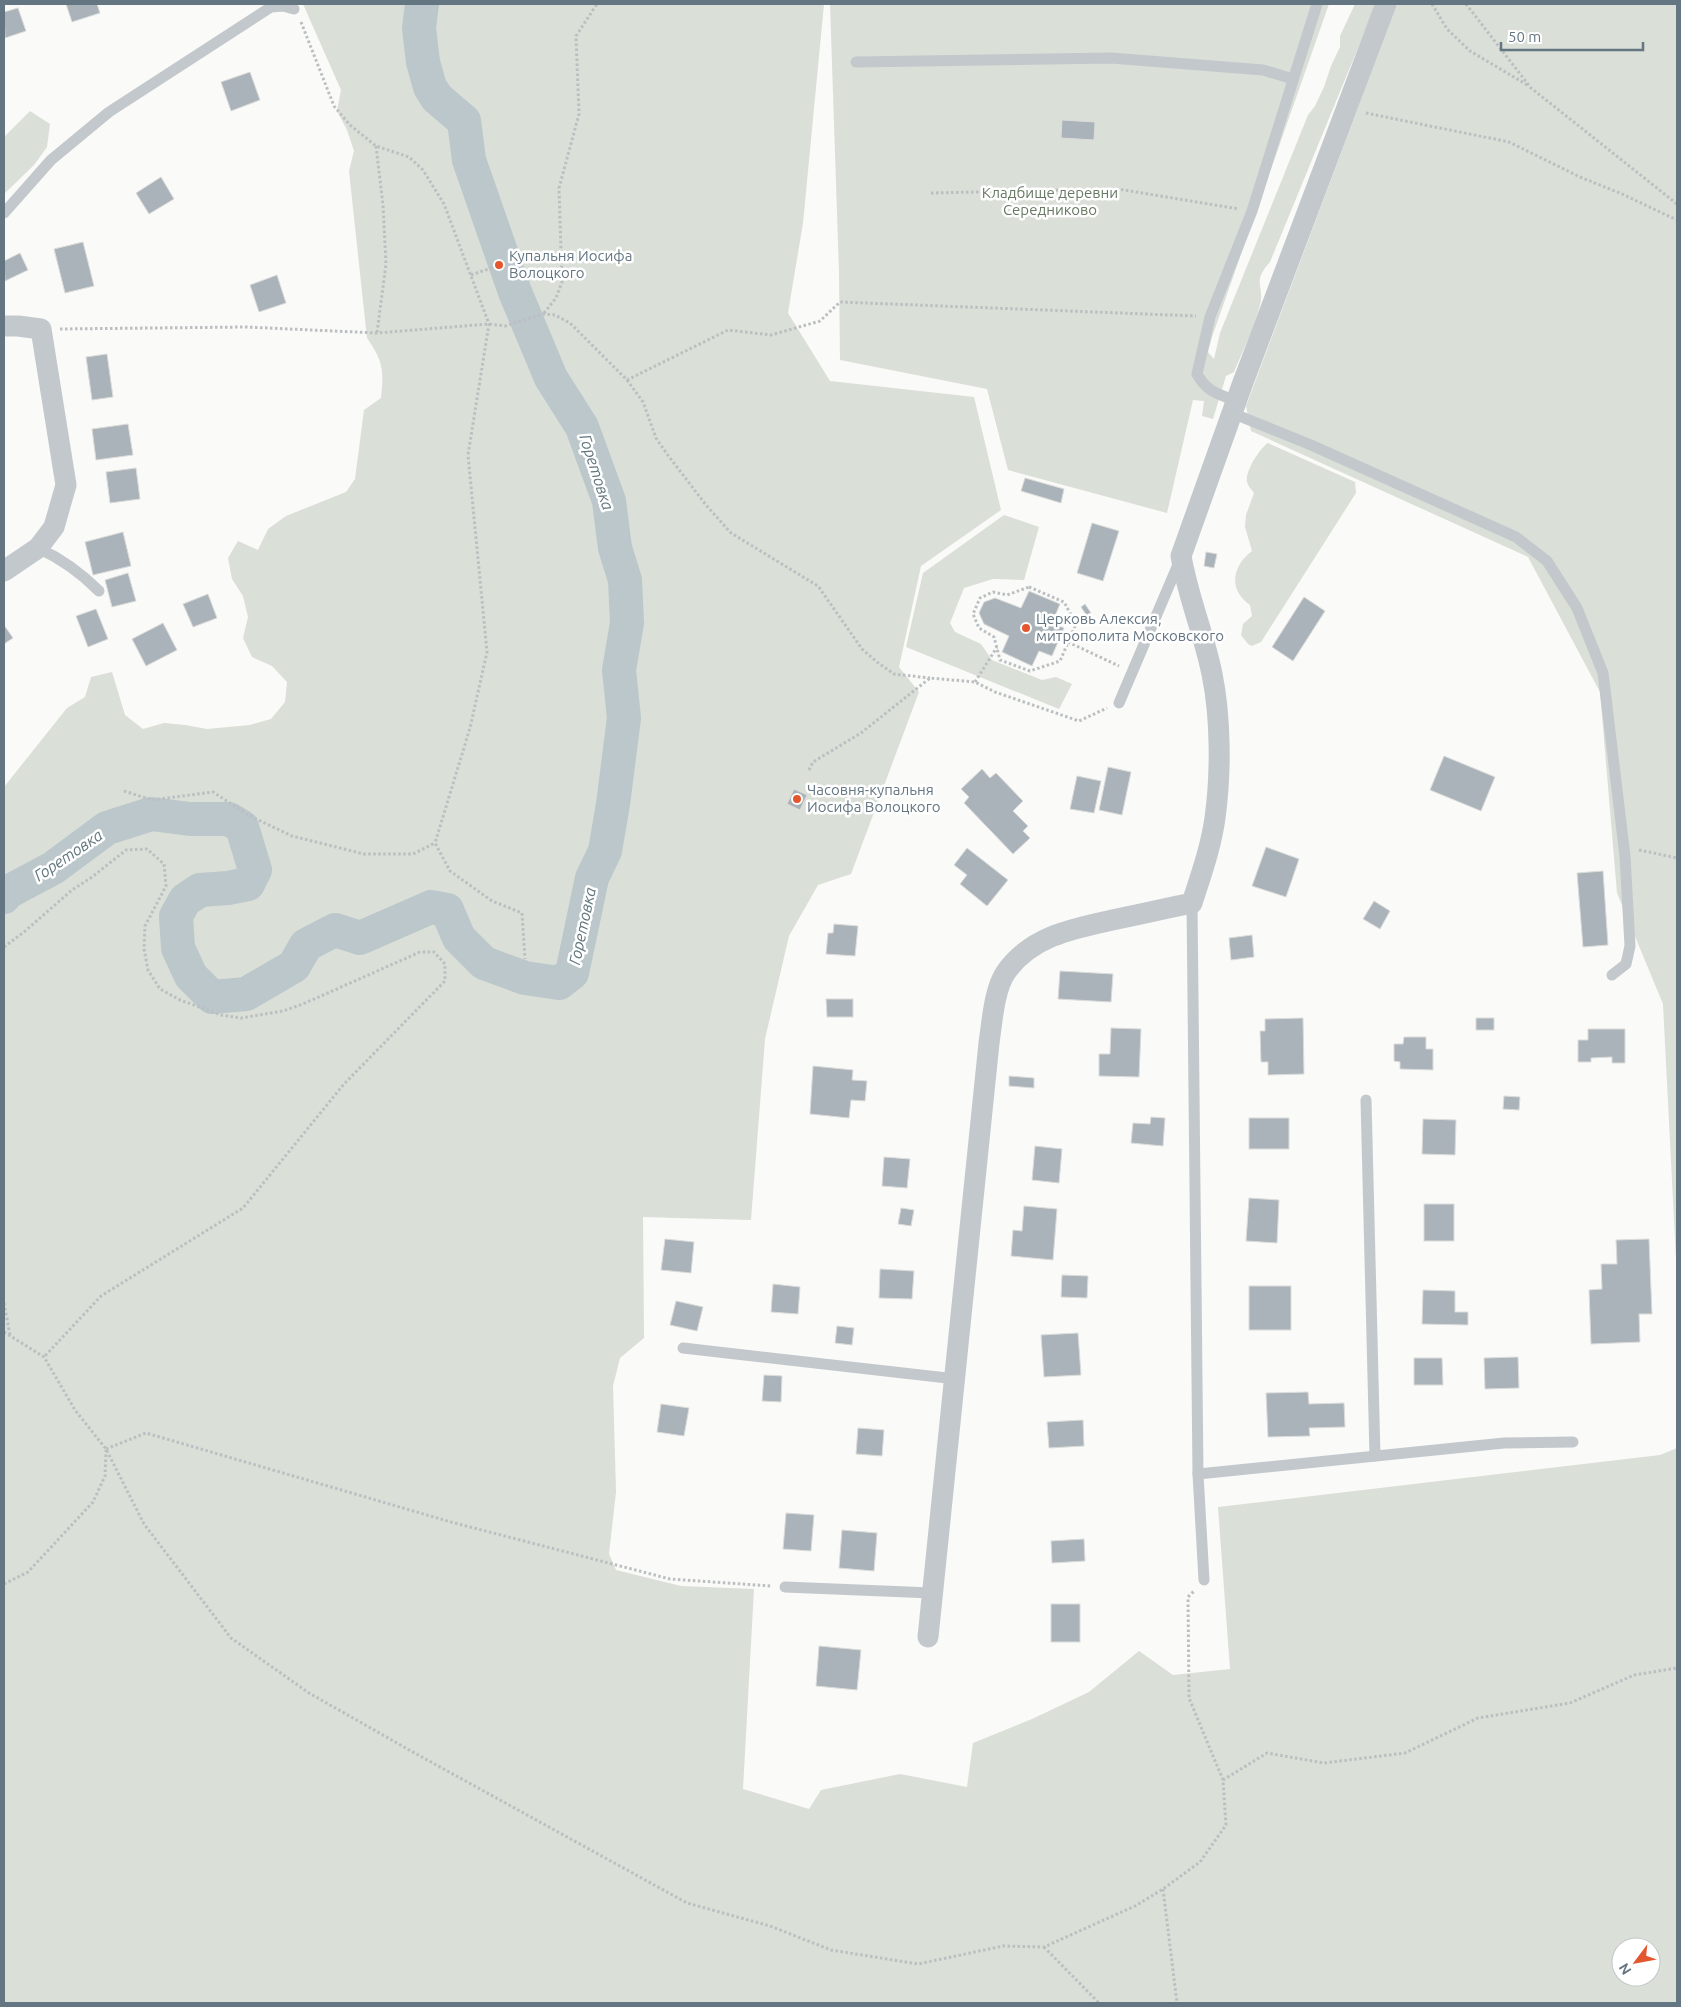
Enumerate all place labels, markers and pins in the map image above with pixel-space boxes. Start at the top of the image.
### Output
place label: Купальня Иосифа Волоцкого [509,247,632,281]
marker: Купальня Иосифа Волоцкого [493,259,505,271]
place label: Церковь Алексия, митрополита Московского [1036,610,1224,644]
marker: Церковь Алексия, митрополита Московского [1020,622,1032,634]
place label: Часовня-купальня Иосифа Волоцкого [807,781,940,815]
marker: Часовня-купальня Иосифа Волоцкого [791,793,803,805]

